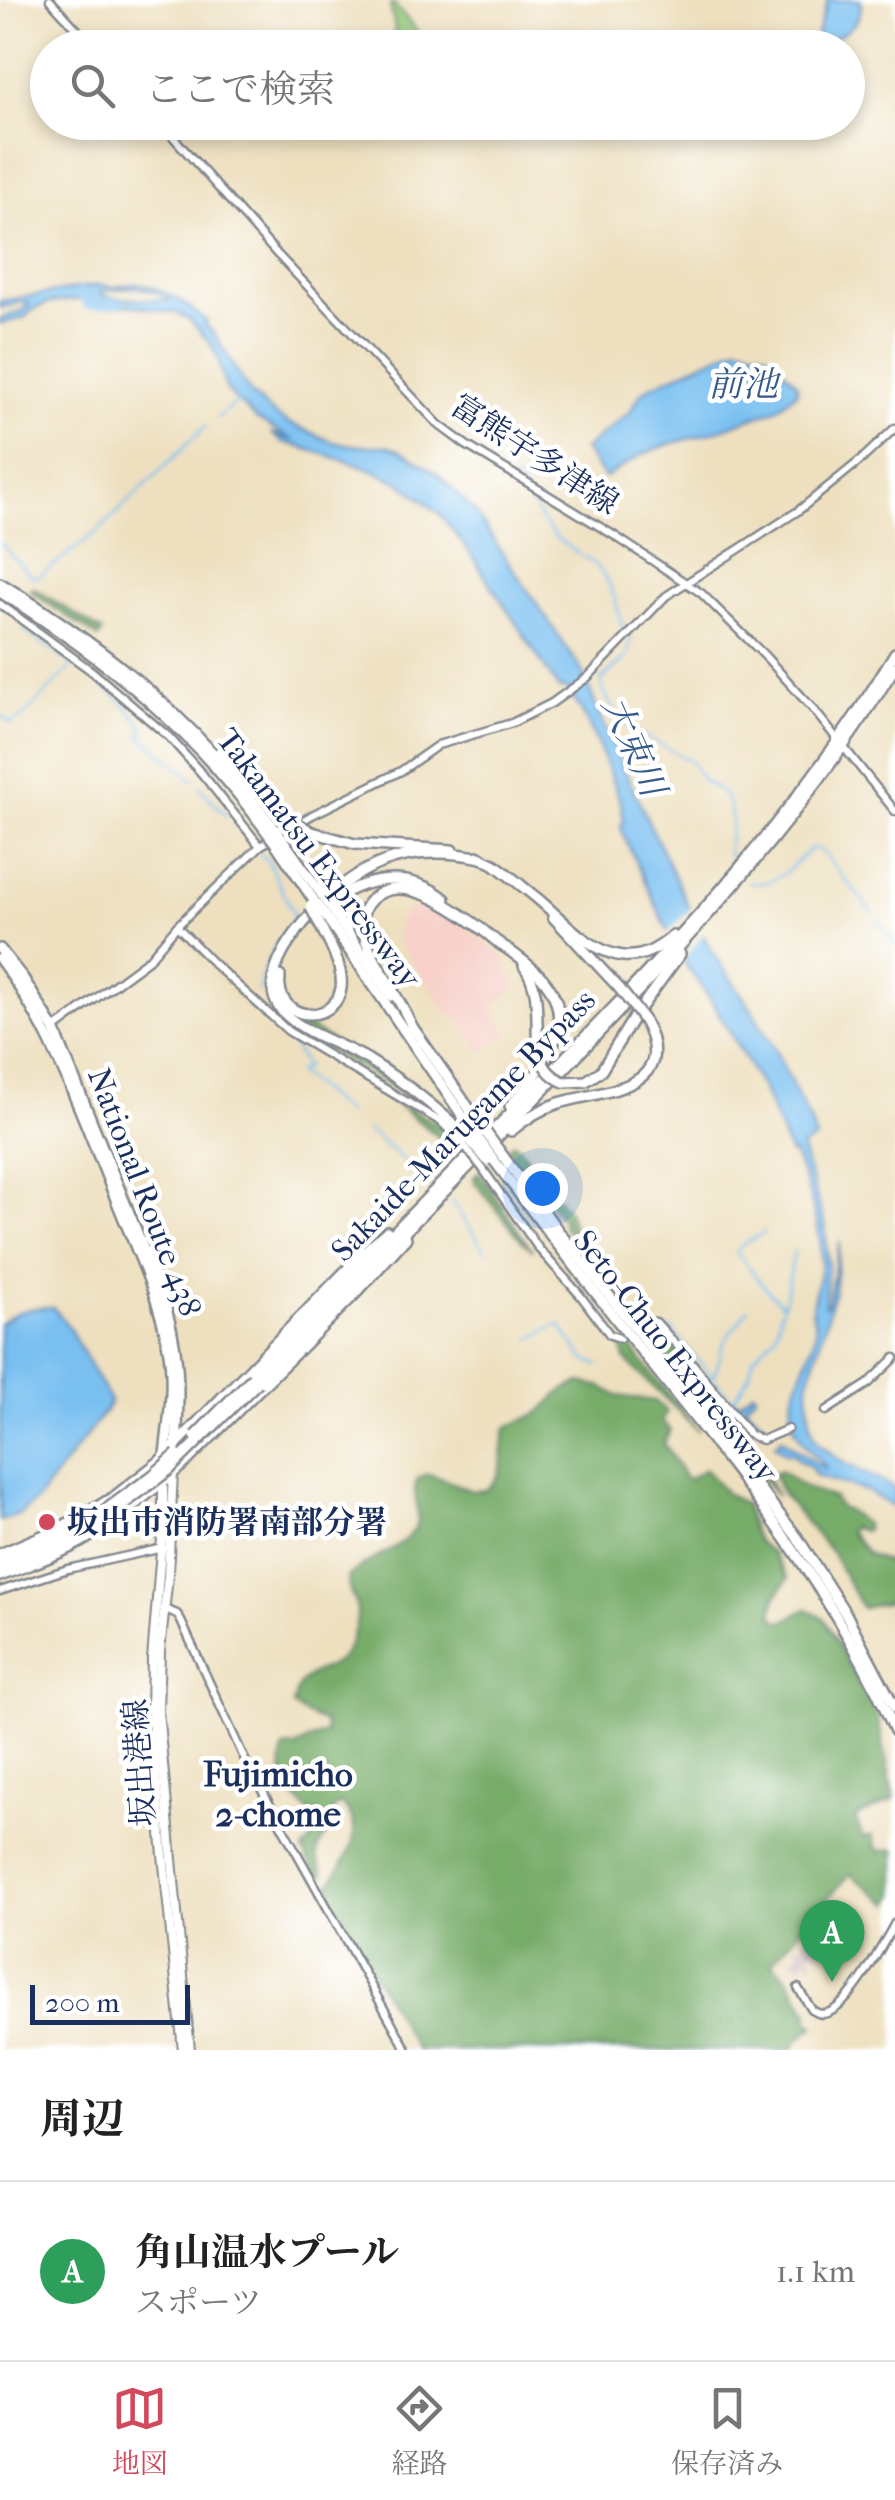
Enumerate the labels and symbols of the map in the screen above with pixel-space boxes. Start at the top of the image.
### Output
water label: 前池 [708,364,782,405]
street label: 富熊宇多津線 [444,387,625,522]
water label: 大束川 [593,690,675,806]
street label: Takamatsu Expressway [209,721,429,996]
street label: Sakaide-Marugame Bypass [324,982,603,1269]
street label: National Route 438 [80,1063,209,1322]
your location [517,1163,568,1214]
street label: Seto-Chuo Expressway [566,1223,786,1490]
place label: 坂出市消防署南部分署 [67,1504,387,1541]
marker: 坂出市消防署南部分署 [36,1511,58,1533]
street label: 坂出港線 [117,1698,162,1828]
district label: Fujimicho 2-chome [203,1754,353,1835]
pin: A [800,1900,864,1982]
scale bar [30,1980,190,2024]

